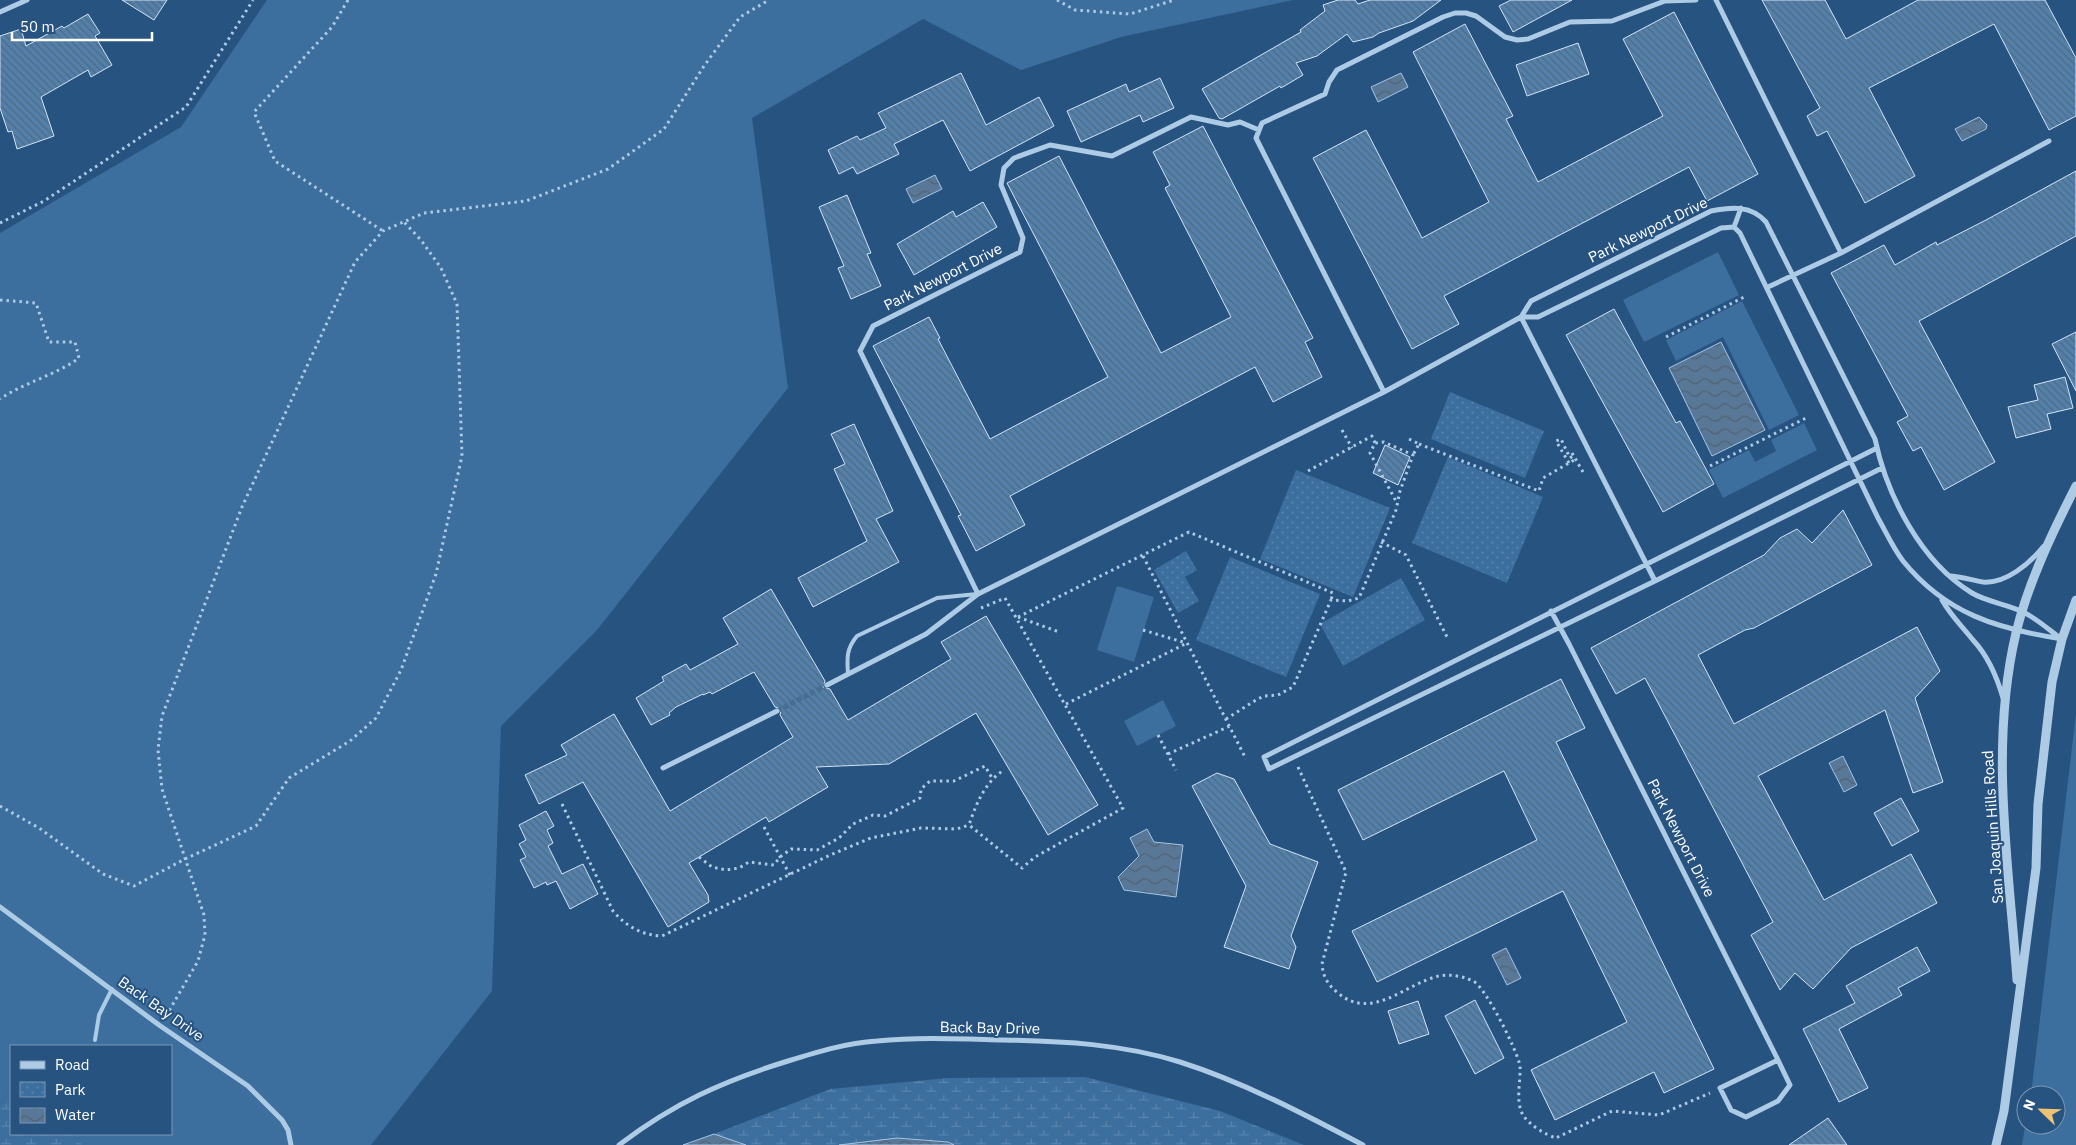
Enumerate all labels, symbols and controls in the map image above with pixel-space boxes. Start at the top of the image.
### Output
scale bar [12,10,152,42]
text: 50 m [20,17,55,36]
street label: Park Newport Drive [1585,192,1711,267]
street label: Park Newport Drive [880,238,1005,315]
street label: San Joaquin Hills Road [1978,750,2007,904]
street label: Park Newport Drive [1643,775,1720,900]
street label: Back Bay Drive [115,972,208,1045]
street label: Back Bay Drive [940,1017,1040,1038]
legend [10,1045,172,1135]
text: Road [55,1055,90,1074]
text: Park [55,1080,85,1099]
north arrow [2016,1085,2066,1135]
text: N [2019,1097,2039,1113]
text: Water [55,1105,96,1124]

